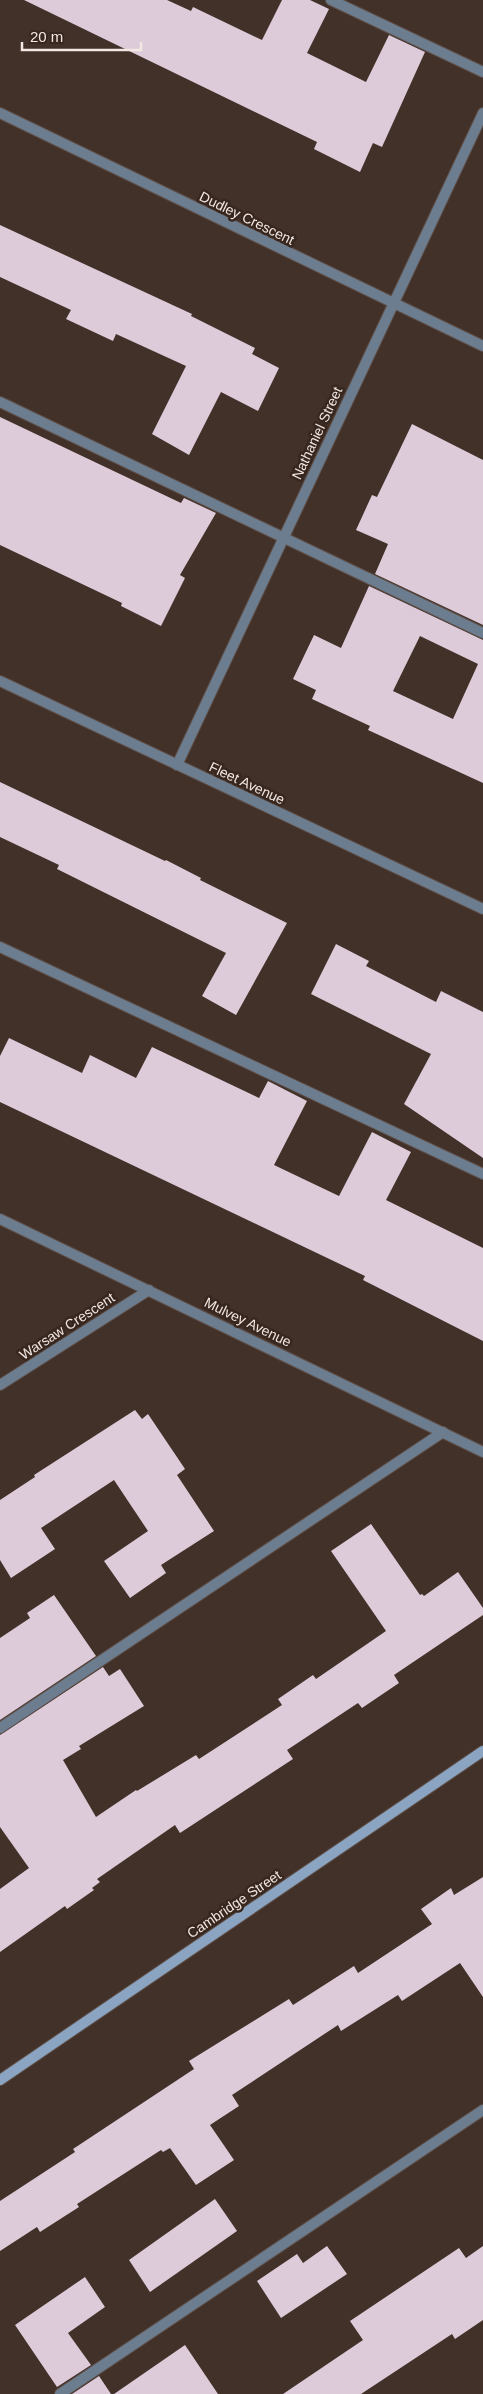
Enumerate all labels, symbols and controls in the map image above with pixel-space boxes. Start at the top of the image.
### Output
scale bar [22,20,141,52]
text: 20 m [30,28,63,45]
street label: Dudley Crescent [197,188,297,248]
street label: Nathaniel Street [289,384,346,482]
street label: Fleet Avenue [207,759,287,808]
street label: Warsaw Crescent [17,1289,118,1363]
street label: Mulvey Avenue [202,1294,294,1350]
street label: Cambridge Street [184,1867,284,1941]

